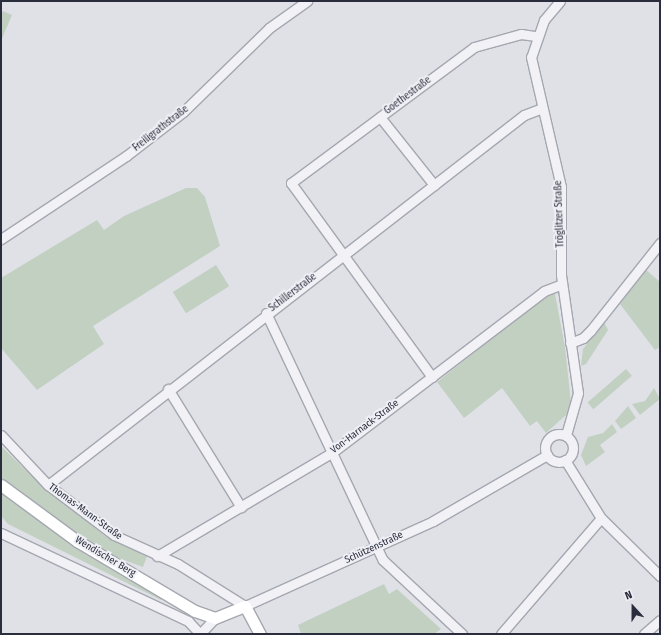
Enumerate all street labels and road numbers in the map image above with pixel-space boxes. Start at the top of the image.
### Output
street label: Goethestraße [382,75,434,117]
street label: Freiligrathstraße [131,104,191,154]
street label: Tröglitzer Straße [553,180,567,248]
street label: Schillerstraße [267,271,319,315]
street label: Von-Harnack-Straße [329,397,401,457]
street label: Thomas-Mann-Straße [46,481,124,543]
street label: Schützenstraße [343,529,405,567]
street label: Wendischer Berg [73,534,137,580]

